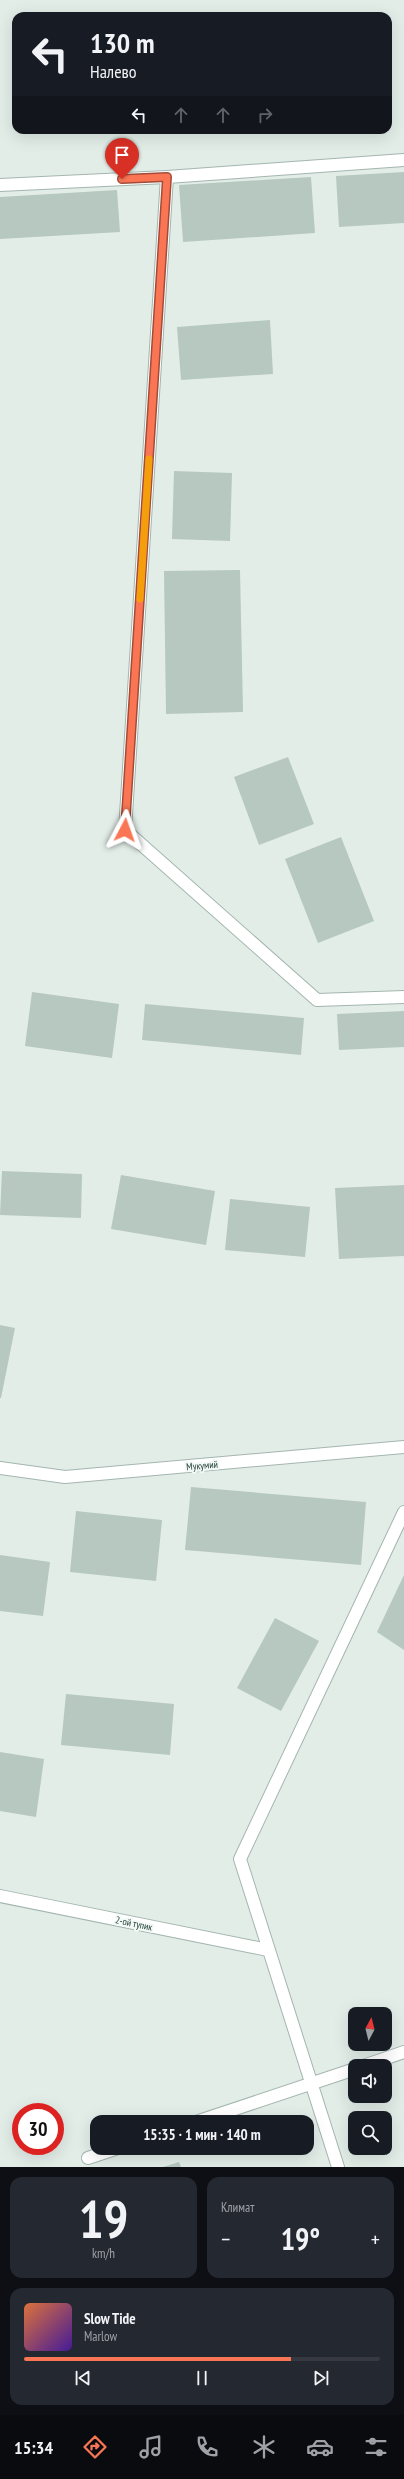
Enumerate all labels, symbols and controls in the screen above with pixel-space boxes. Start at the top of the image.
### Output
text: 130 m [90,24,154,61]
icon: left [24,28,76,80]
text: Налево [90,60,137,83]
icon: left [128,104,150,126]
icon: ahead [170,104,192,126]
icon: ahead [212,104,234,126]
icon: right [254,104,276,126]
pin [105,138,139,179]
icon: arrive [111,144,133,166]
position arrow [104,809,146,851]
street label: Мукумий [186,1458,218,1473]
street label: 2-ой тупик [114,1913,154,1934]
north arrow [348,2007,392,2051]
map controls [348,2007,392,2155]
button: sound [348,2059,392,2103]
speed limit sign: 30 [12,2103,64,2155]
button: search [348,2111,392,2155]
text: 15:35 · 1 мин · 140 m [143,2125,261,2144]
text: 19 [79,2185,128,2252]
text: Климат [221,2199,254,2216]
text: 19° [281,2219,320,2258]
text: − [221,2225,230,2253]
text: + [371,2225,380,2253]
text: km/h [92,2245,115,2262]
text: Slow Tide [84,2309,136,2328]
text: Marlow [84,2328,117,2345]
icon: previous [72,2367,94,2389]
icon: pause [191,2367,213,2389]
icon: next [310,2367,332,2389]
icon: directions [81,2433,109,2461]
icon: music [137,2433,165,2461]
icon: phone [193,2433,221,2461]
icon: climate [250,2433,278,2461]
icon: car [306,2433,334,2461]
icon: filters [362,2433,390,2461]
text: 15:34 [14,2436,53,2459]

